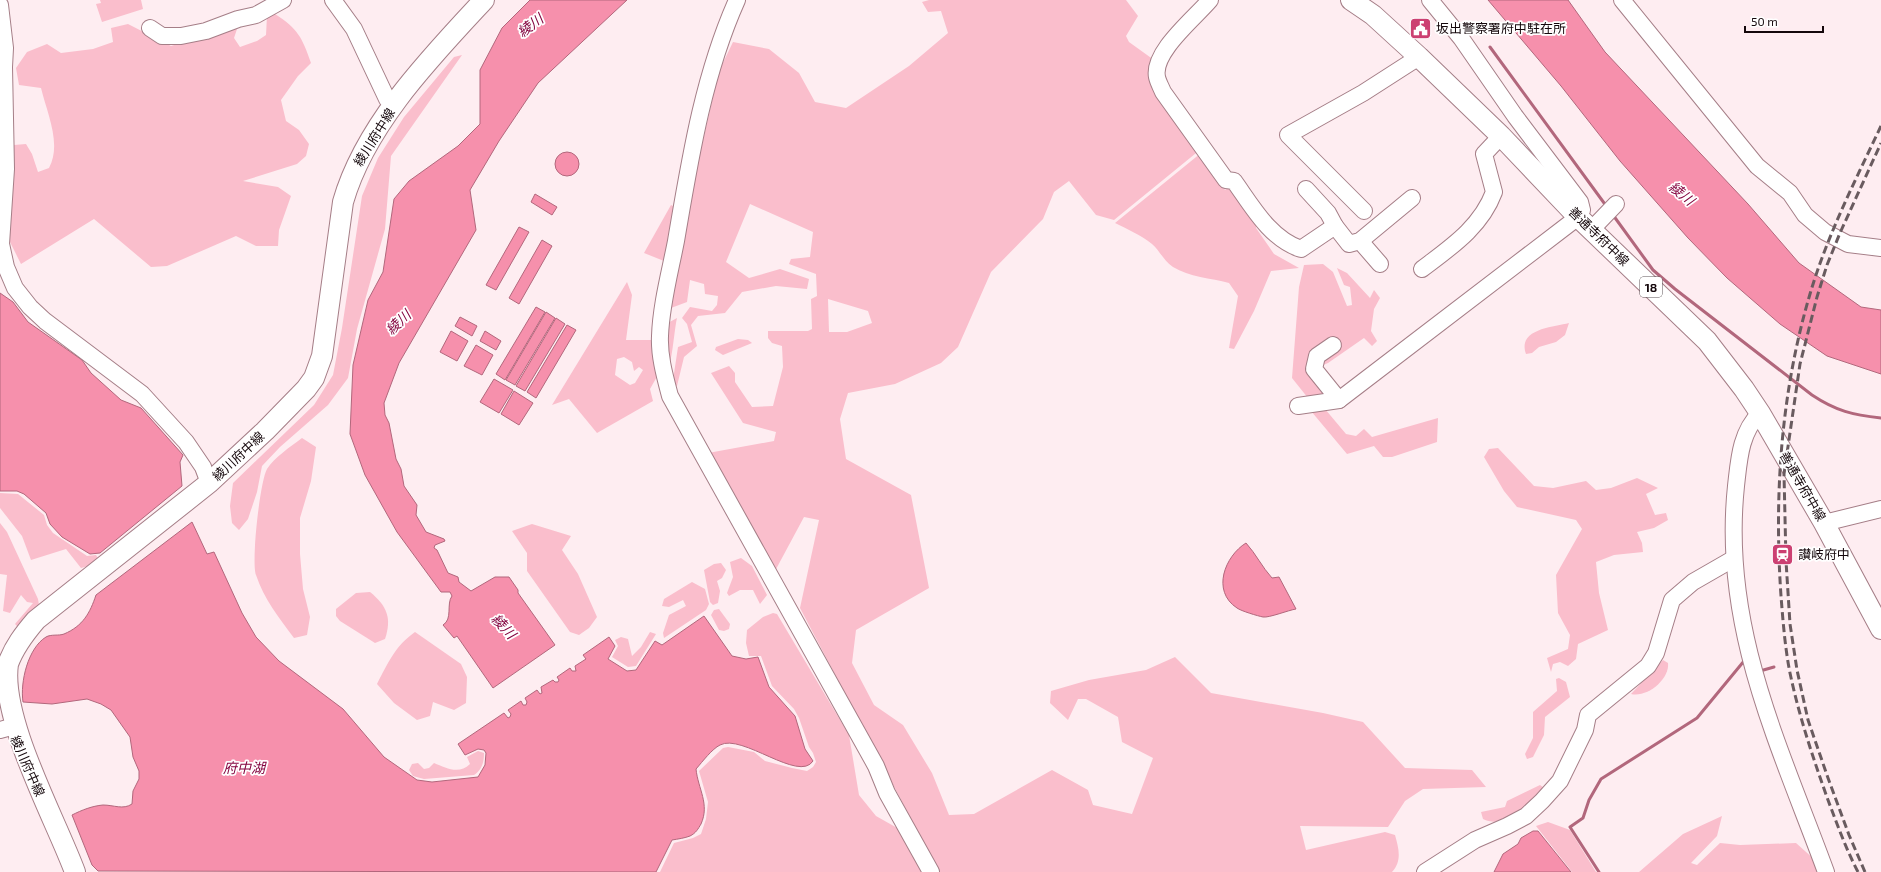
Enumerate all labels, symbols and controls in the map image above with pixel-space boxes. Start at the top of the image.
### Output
scale bar [1745,8,1823,34]
water label: 綾川 [514,9,548,40]
text: 50 m [1751,14,1778,28]
public building icon: 坂出警察署府中駐在所 [1408,15,1434,41]
place label: 坂出警察署府中駐在所 [1436,20,1566,36]
street label: 綾川府中線 [350,105,398,169]
water label: 綾川 [1666,177,1700,210]
street label: 善通寺府中線 [1565,203,1633,269]
road number: 18 [1640,277,1662,297]
water label: 綾川 [382,305,415,338]
street label: 綾川府中線 [209,428,267,484]
street label: 善通寺府中線 [1777,448,1829,524]
station icon: 讃岐府中 [1770,541,1796,567]
place label: 讃岐府中 [1798,546,1850,562]
water label: 綾川 [488,610,521,643]
street label: 綾川府中線 [7,733,49,799]
water label: 府中湖 [223,759,267,776]

